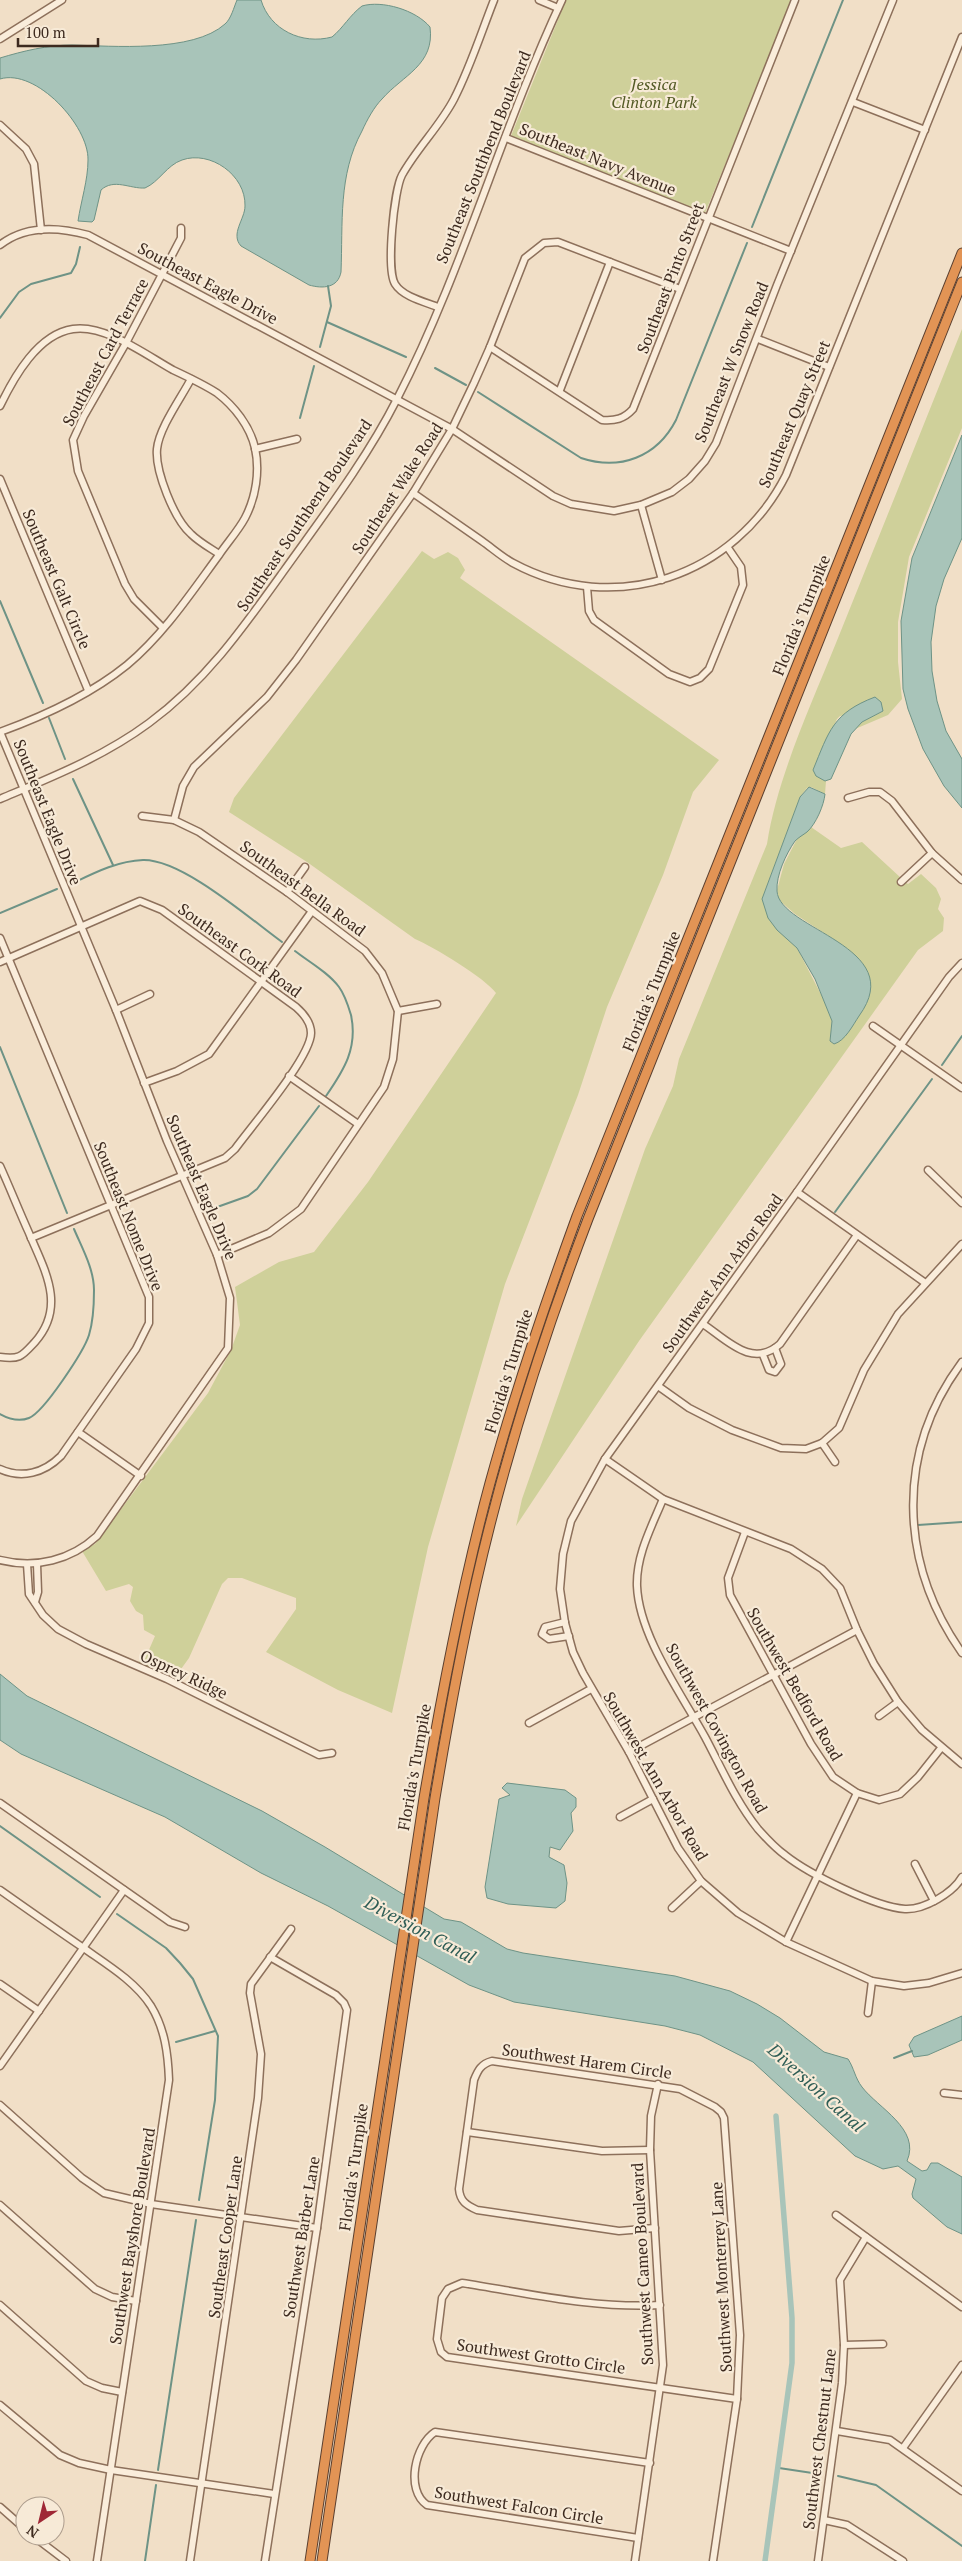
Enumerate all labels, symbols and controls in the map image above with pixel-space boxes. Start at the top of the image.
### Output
scale bar [18,15,98,47]
text: 100 m [25,22,66,42]
street label: Southeast Southbend Boulevard [430,47,536,267]
park label: Jessica Clinton Park [611,73,697,113]
street label: Southeast Navy Avenue [516,117,680,201]
street label: Southeast Pinto Street [631,199,709,357]
street label: Southeast Eagle Drive [134,237,282,329]
street label: Southeast Card Terrace [57,274,153,430]
street label: Southeast W Snow Road [689,278,773,446]
street label: Southeast Quay Street [753,337,835,491]
street label: Southeast Southbend Boulevard [231,414,377,615]
street label: Southeast Wake Road [346,418,448,558]
street label: Southeast Galt Circle [18,506,96,652]
street label: Florida's Turnpike [767,551,835,679]
street label: Southeast Eagle Drive [9,736,87,888]
street label: Southeast Bella Road [236,835,370,941]
street label: Southeast Cork Road [174,898,306,1002]
street label: Florida's Turnpike [617,927,685,1055]
street label: Southeast Eagle Drive [161,1111,243,1263]
street label: Southeast Nome Drive [89,1138,169,1294]
street label: Southwest Ann Arbor Road [657,1189,787,1357]
street label: Florida's Turnpike [479,1306,537,1436]
street label: Southwest Bedford Road [742,1603,848,1765]
street label: Southwest Covington Road [661,1639,773,1817]
street label: Osprey Ridge [137,1644,231,1704]
street label: Southwest Ann Arbor Road [599,1687,714,1865]
street label: Florida's Turnpike [392,1702,436,1832]
water label: Diversion Canal [360,1889,480,1968]
water label: Diversion Canal [762,2037,870,2137]
street label: Southwest Harem Circle [501,2038,673,2084]
street label: Florida's Turnpike [333,2102,373,2232]
street label: Southwest Bayshore Boulevard [104,2126,160,2346]
street label: Southeast Cooper Lane [203,2154,247,2320]
street label: Southwest Barber Lane [277,2155,325,2319]
street label: Southwest Cameo Boulevard [626,2162,658,2366]
street label: Southwest Monterrey Lane [705,2181,737,2373]
street label: Southwest Grotto Circle [455,2333,627,2379]
street label: Southwest Chestnut Lane [797,2347,841,2531]
street label: Southwest Falcon Circle [433,2481,605,2529]
north arrow [15,2496,65,2546]
text: N [22,2521,42,2543]

